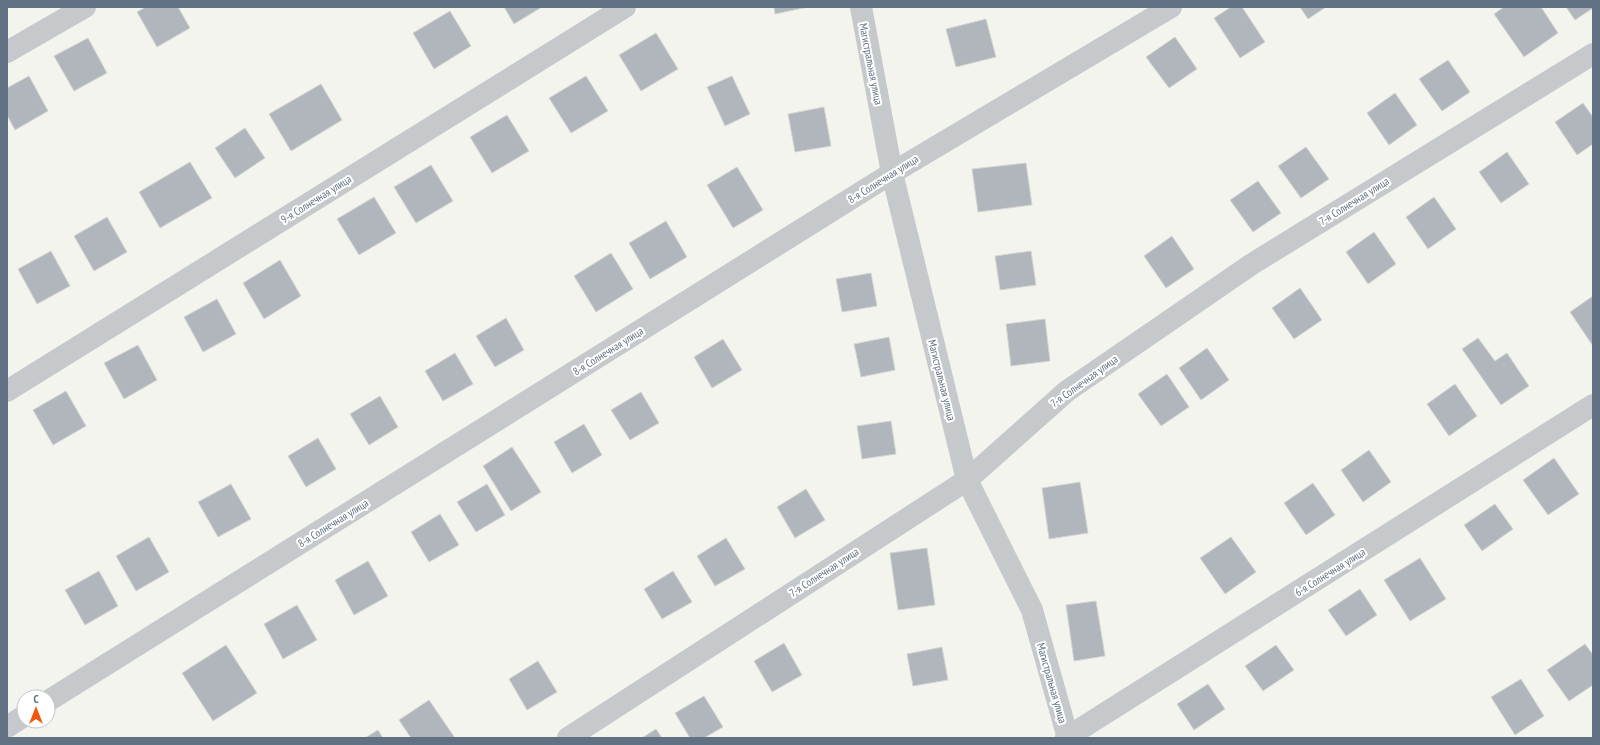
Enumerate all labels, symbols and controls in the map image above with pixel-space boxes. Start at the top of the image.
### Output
street label: Магистральная улица [856,22,886,106]
street label: 8-я Солнечная улица [845,152,921,206]
street label: 9-я Солнечная улица [278,172,354,226]
street label: 7-я Солнечная улица [1316,174,1392,228]
street label: 8-я Солнечная улица [570,324,646,378]
street label: Магистральная улица [925,338,959,422]
street label: 7-я Солнечная улица [1047,352,1121,410]
street label: 8-я Солнечная улица [295,496,371,550]
street label: 7-я Солнечная улица [787,544,861,600]
street label: 6-я Солнечная улица [1292,545,1368,599]
street label: Магистральная улица [1034,641,1070,725]
north arrow [16,689,56,729]
text: С [33,692,39,706]

